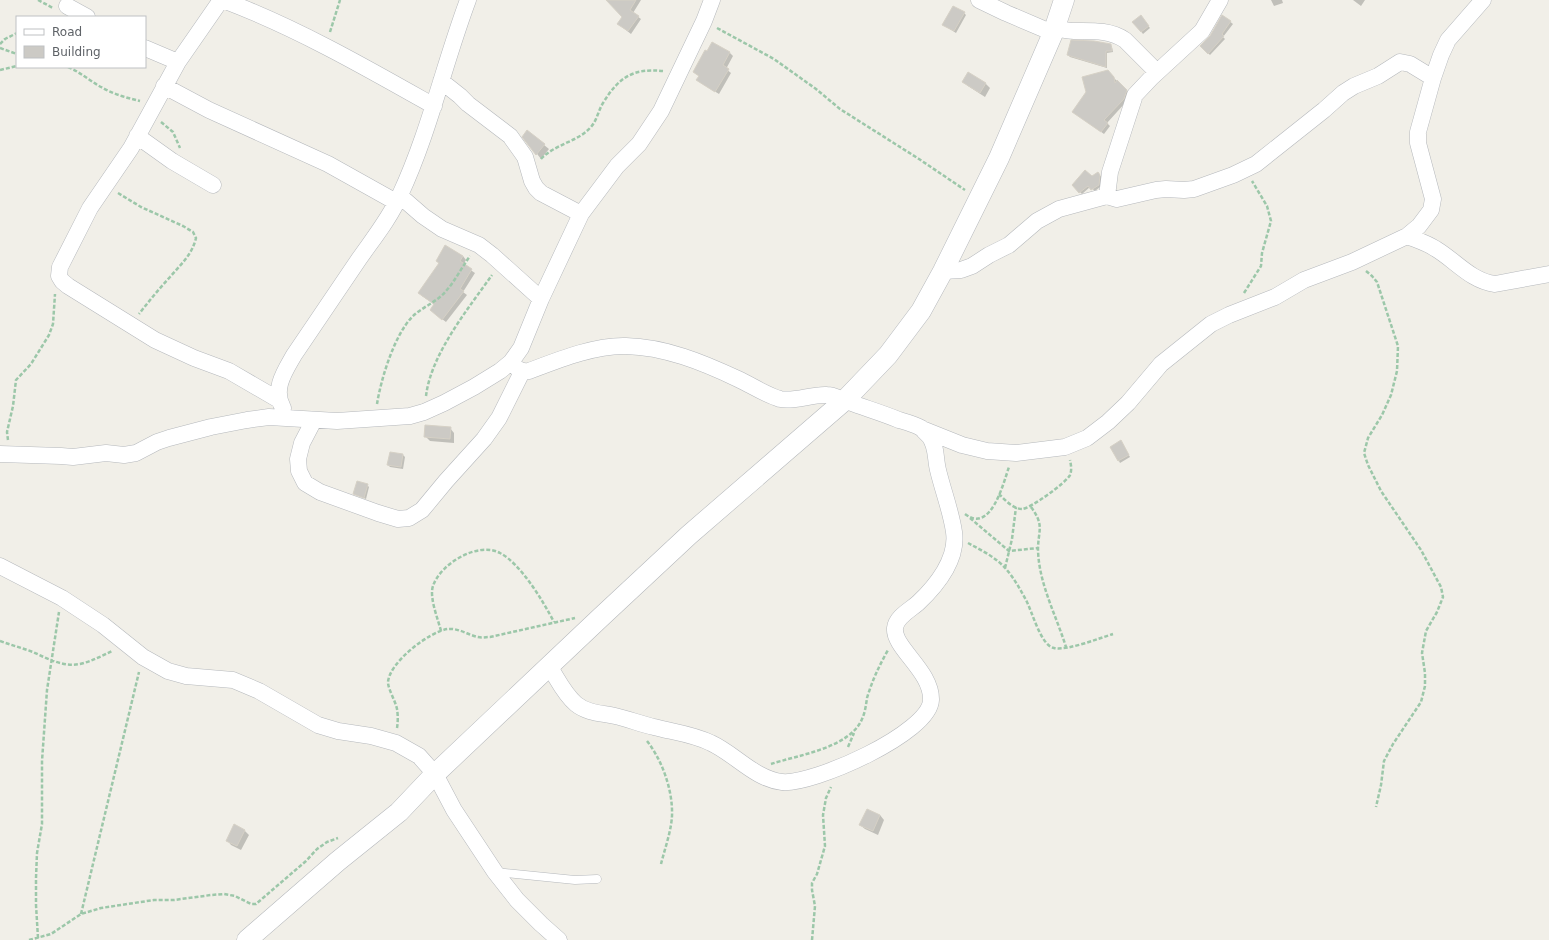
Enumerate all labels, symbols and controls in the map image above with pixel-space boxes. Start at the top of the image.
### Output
legend [16,16,146,68]
text: Road [52,25,82,39]
text: Building [52,45,101,59]

